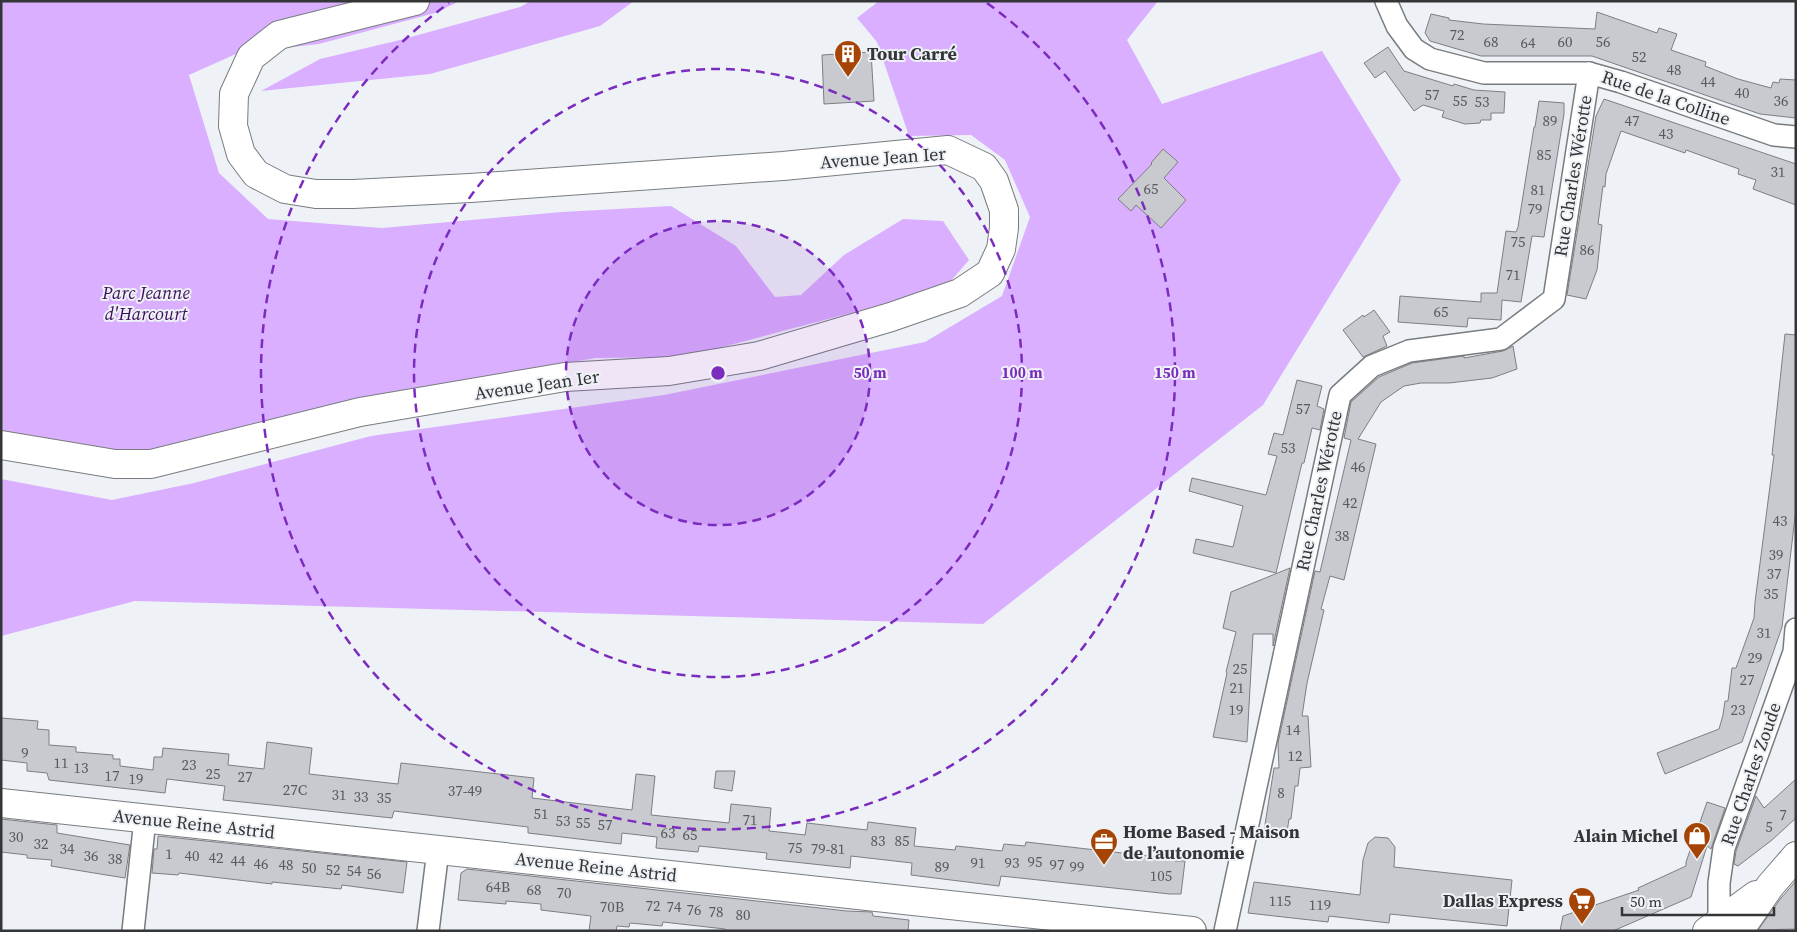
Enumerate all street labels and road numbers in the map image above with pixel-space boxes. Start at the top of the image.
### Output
street label: Rue de la Colline [1598,64,1734,131]
street label: Rue Charles Wérotte [1547,93,1598,259]
street label: Avenue Jean Ier [819,141,947,174]
street label: Avenue Jean Ier [473,363,601,406]
street label: Rue Charles Wérotte [1289,408,1348,573]
street label: Rue Charles Zoude [1714,699,1787,849]
street label: Avenue Reine Astrid [112,803,276,844]
street label: Avenue Reine Astrid [514,846,678,887]

